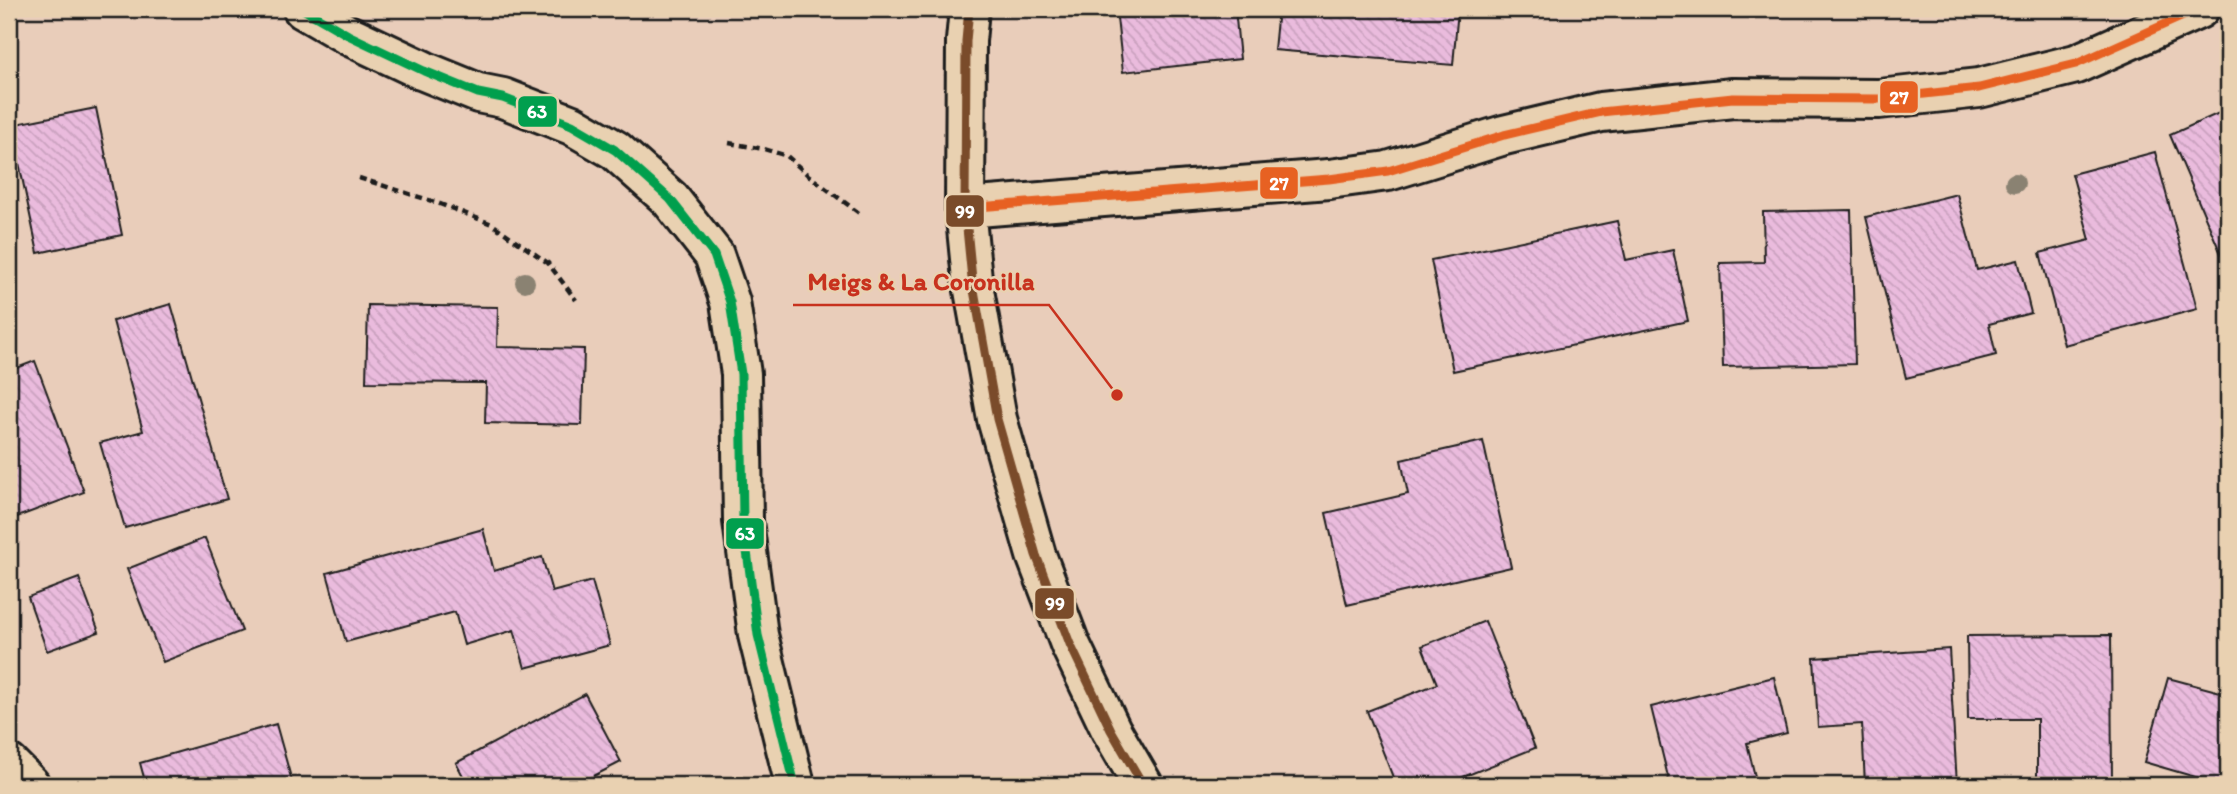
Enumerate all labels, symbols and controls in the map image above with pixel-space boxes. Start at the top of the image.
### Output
line badge: 27 [1879,80,1919,114]
text: 27 [1889,86,1909,109]
line badge: 63 [517,95,558,128]
text: 63 [527,100,547,123]
line badge: 27 [1259,166,1299,200]
text: 27 [1269,172,1289,195]
line badge: 99 [945,194,985,228]
text: 99 [955,200,975,223]
callout: Meigs & La Coronilla [793,258,1049,305]
text: Meigs & La Coronilla [808,265,1035,297]
line badge: 63 [725,517,765,550]
text: 63 [735,522,755,545]
line badge: 99 [1034,587,1075,620]
text: 99 [1045,592,1065,615]

